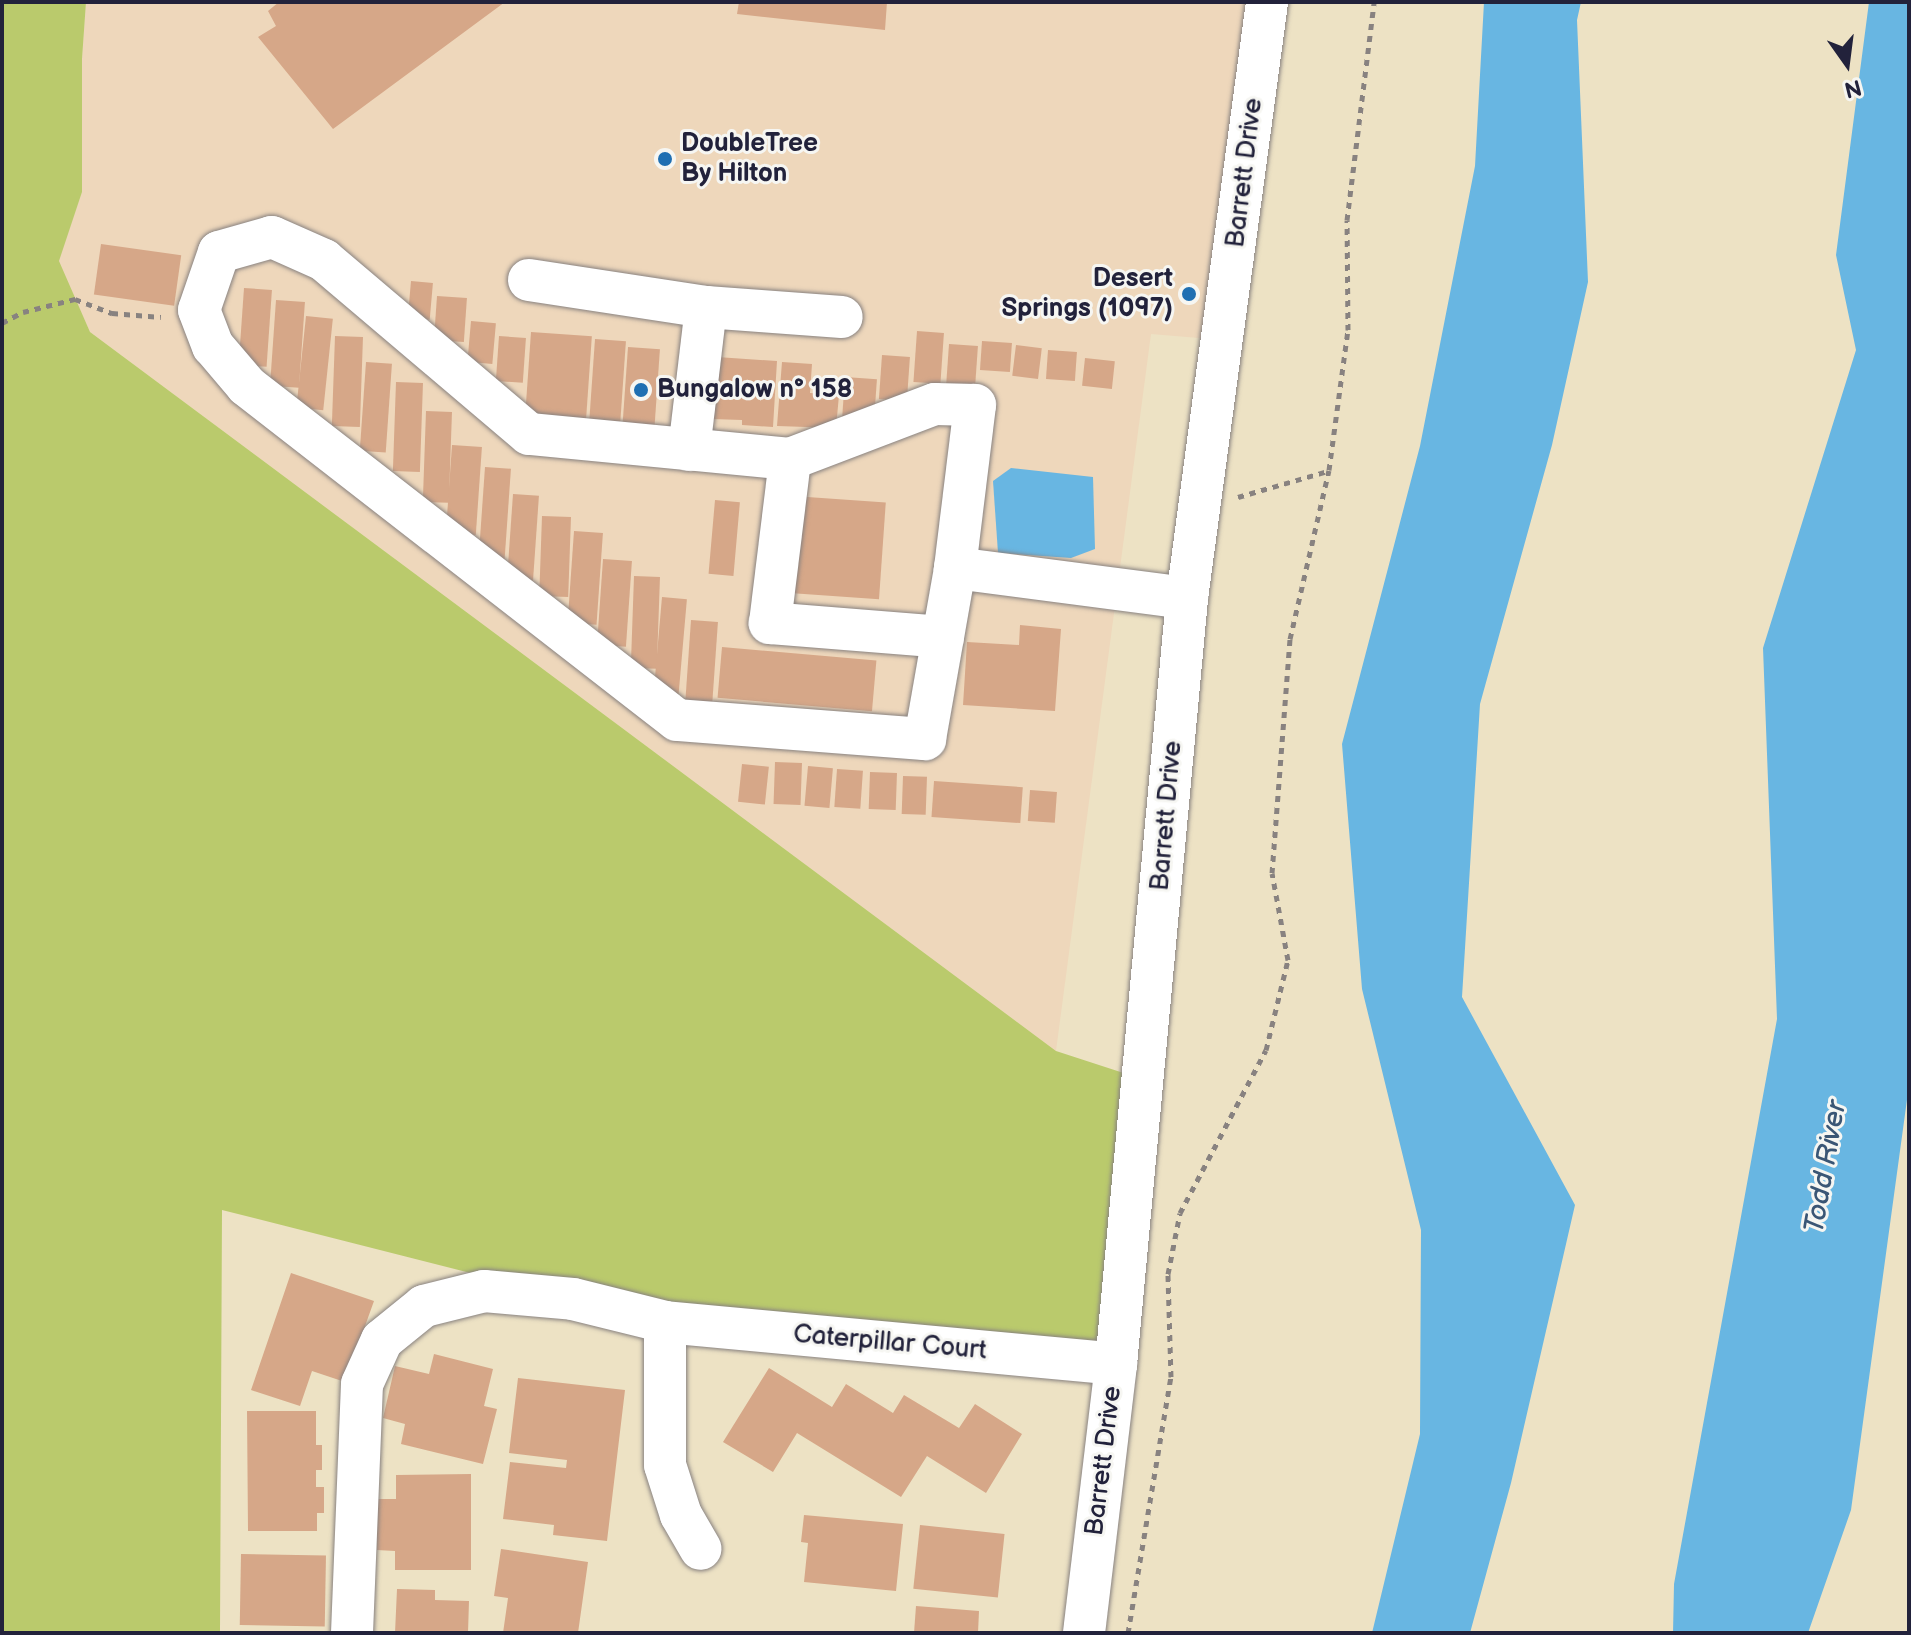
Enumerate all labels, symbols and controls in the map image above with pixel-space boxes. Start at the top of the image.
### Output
north arrow [1807,24,1887,104]
text: N [1842,73,1864,103]
street label: Barrett Drive [1220,97,1270,249]
place label: DoubleTree By Hilton [681,128,818,190]
marker: DoubleTree By Hilton [656,150,674,168]
place label: Desert Springs (1097) [1001,263,1173,324]
marker: Desert Springs (1097) [1180,285,1198,303]
place label: Bungalow n° 158 [657,374,852,406]
marker: Bungalow n° 158 [632,381,650,399]
street label: Barrett Drive [1145,740,1189,892]
water label: Todd River [1798,1098,1854,1236]
street label: Caterpillar Court [792,1319,988,1367]
street label: Barrett Drive [1079,1385,1129,1537]

